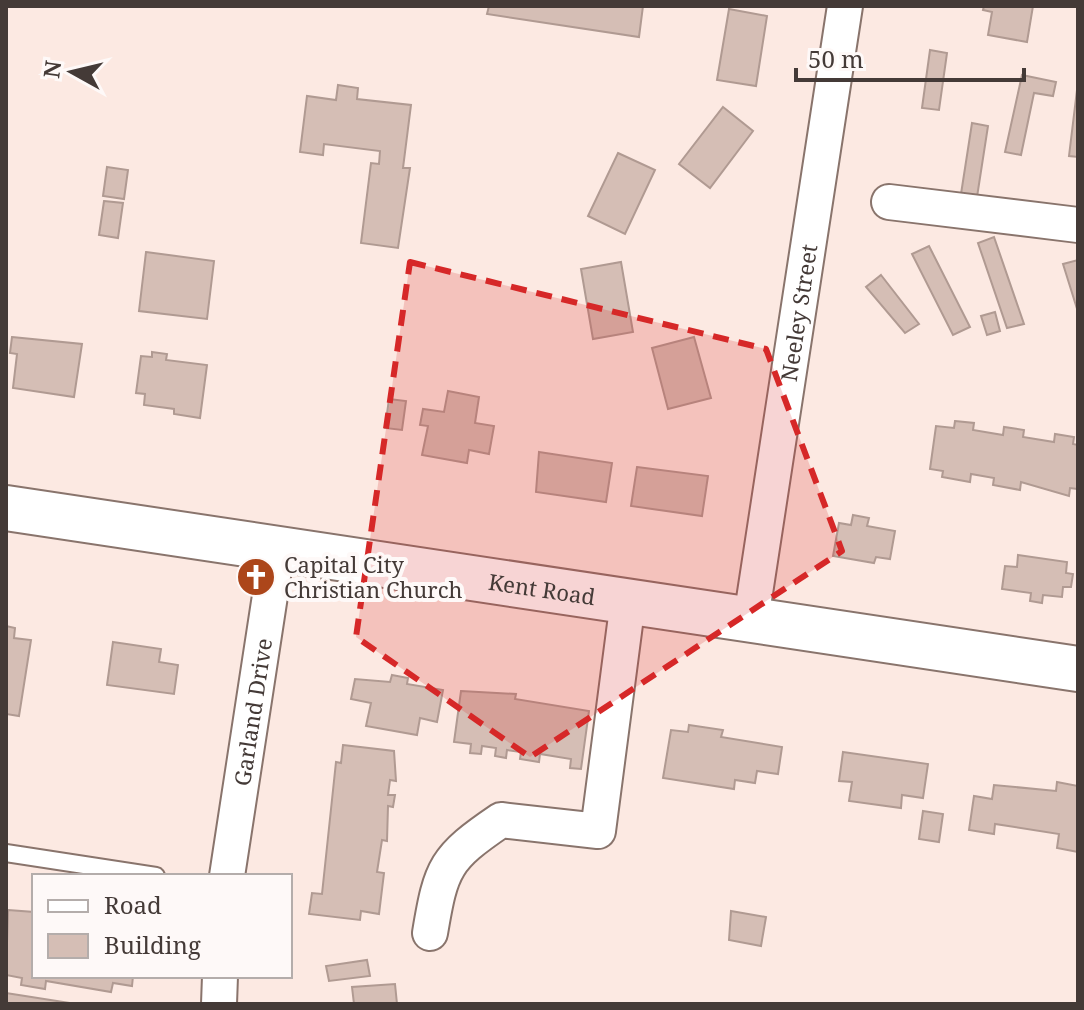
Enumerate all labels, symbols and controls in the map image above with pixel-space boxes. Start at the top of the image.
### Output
north arrow [32,32,112,112]
scale bar [796,32,1024,82]
text: 50 m [808,42,864,75]
text: N [35,58,67,80]
street label: Neeley Street [773,242,823,383]
place label: Capital City Christian Church [284,549,463,604]
church icon: Capital City Christian Church [235,556,277,598]
street label: Kent Road [487,566,598,611]
street label: Garland Drive [226,636,278,788]
legend [32,874,292,978]
text: Road [104,888,162,921]
text: Building [104,928,201,961]

